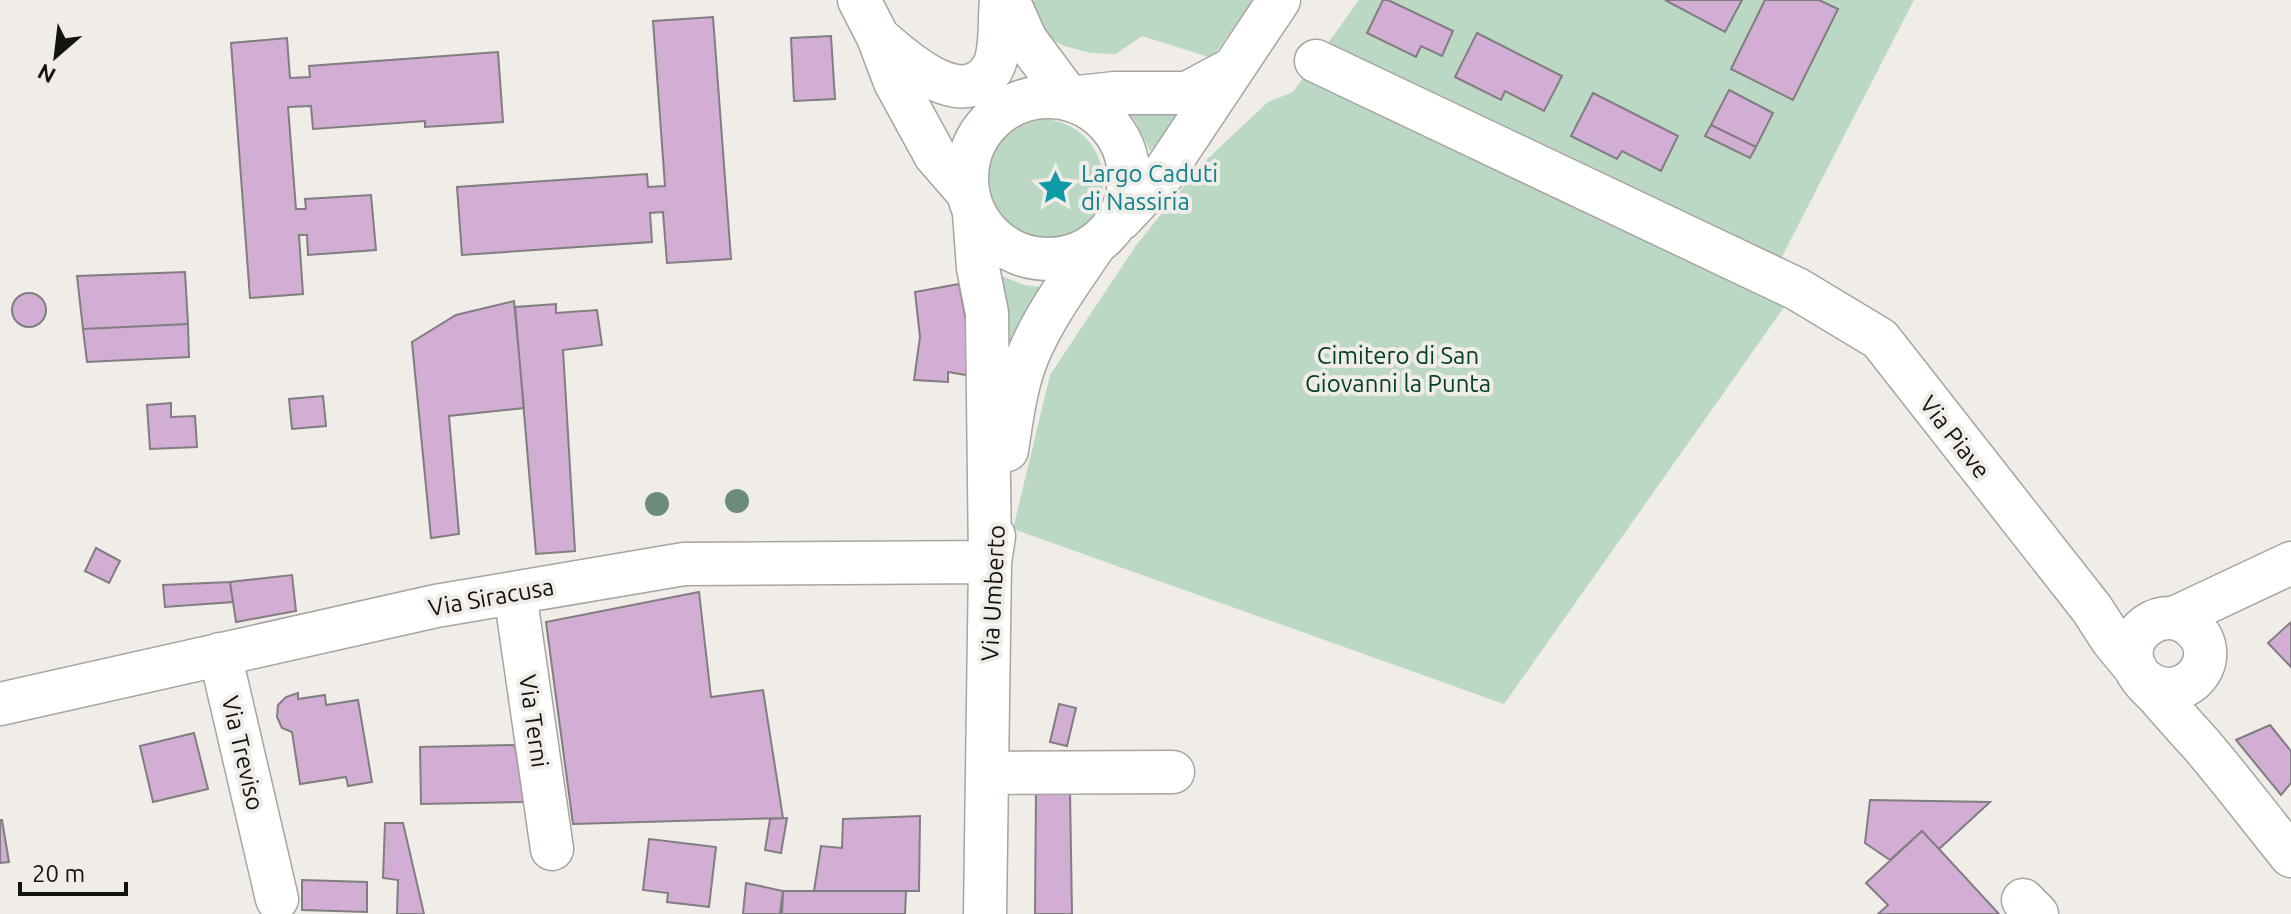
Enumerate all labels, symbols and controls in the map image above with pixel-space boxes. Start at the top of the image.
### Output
north arrow [16,16,96,96]
text: N [33,59,59,89]
place label: Largo Caduti di Nassiria [1081,160,1218,215]
place icon: Largo Caduti di Nassiria [1036,168,1074,206]
park label: Cimitero di San Giovanni la Punta [1305,342,1491,397]
street label: Via Piave [1914,390,1996,484]
street label: Via Umberto [976,524,1010,662]
street label: Via Siracusa [426,573,556,621]
street label: Via Terni [514,673,554,769]
street label: Via Treviso [217,693,269,813]
scale bar [20,846,126,896]
text: 20 m [32,860,85,887]

